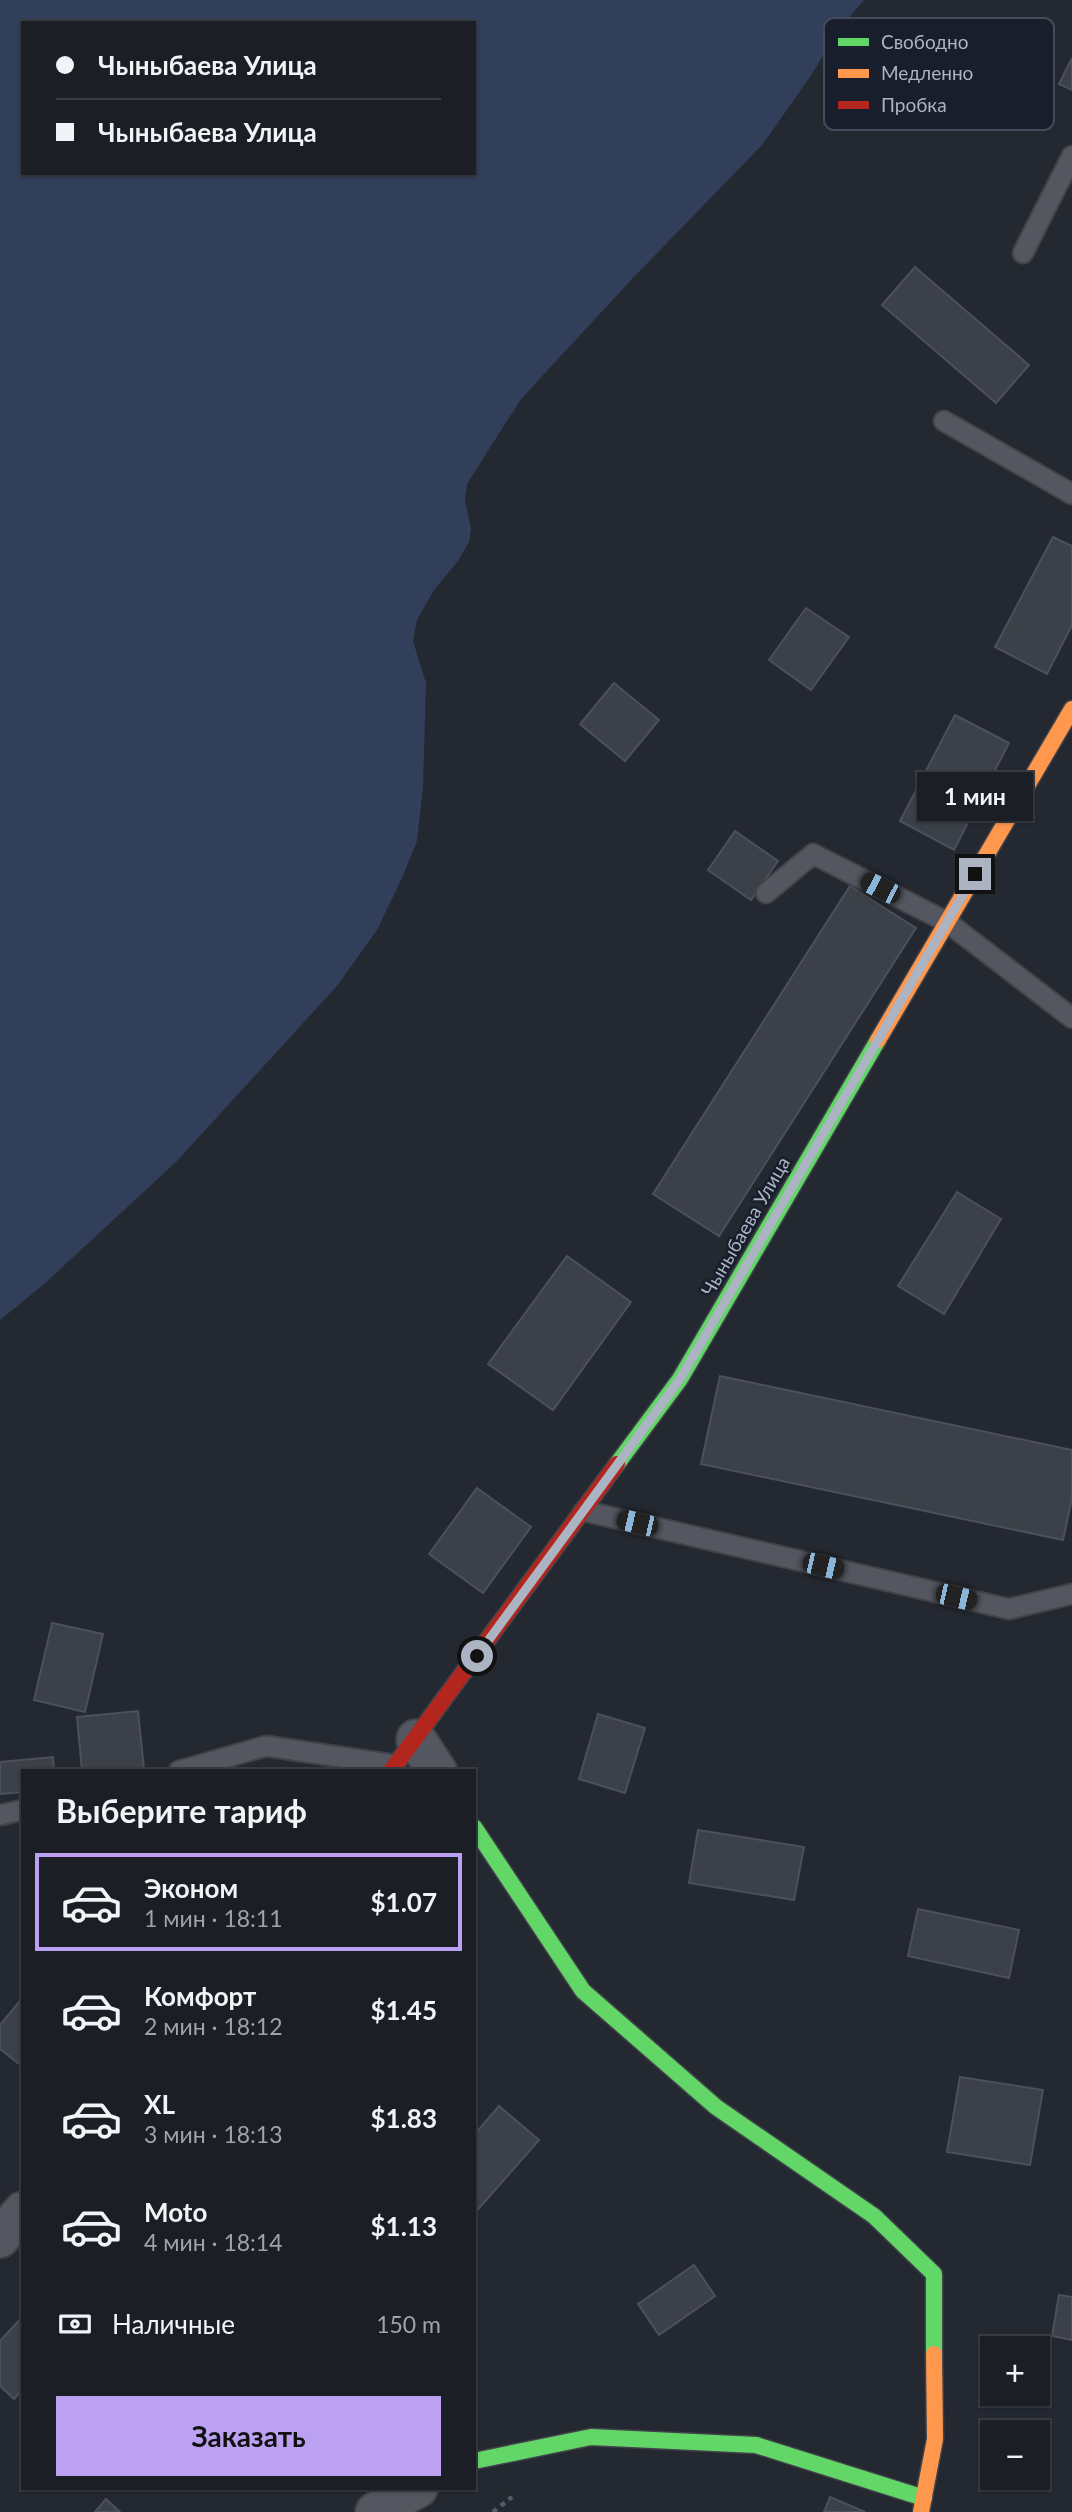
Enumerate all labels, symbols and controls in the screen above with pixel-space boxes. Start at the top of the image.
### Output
legend [824,18,1054,130]
text: Свободно [881,30,969,53]
text: Чыныбаева Улица [98,49,317,81]
text: Медленно [881,61,973,84]
text: Пробка [881,93,947,116]
text: Чыныбаева Улица [98,116,317,148]
callout: 1 мин [917,772,1033,822]
text: 1 мин [944,782,1006,810]
route end [959,858,991,890]
car [857,869,904,907]
street label: Чыныбаева Улица [696,1152,794,1300]
car [615,1508,660,1538]
car [801,1551,846,1581]
car [934,1582,979,1612]
route start [461,1640,493,1672]
text: Выберите тариф [56,1791,307,1830]
icon: car [60,1871,123,1934]
text: Эконом [144,1872,238,1904]
text: $1.07 [371,1886,437,1918]
text: 1 мин · 18:11 [144,1904,283,1932]
icon: car [60,1979,123,2042]
text: Комфорт [144,1980,256,2012]
text: $1.45 [371,1994,437,2026]
text: 2 мин · 18:12 [144,2012,283,2040]
icon: car [60,2087,123,2150]
text: XL [144,2088,175,2120]
text: $1.83 [371,2102,437,2134]
text: 3 мин · 18:13 [144,2120,283,2148]
icon: car [60,2195,123,2258]
text: Moto [144,2196,207,2228]
text: $1.13 [371,2210,437,2242]
text: 4 мин · 18:14 [144,2228,283,2256]
icon: cash [56,2305,94,2343]
text: Наличные [112,2308,235,2340]
text: 150 m [376,2310,441,2338]
map controls [980,2336,1050,2490]
button: + [980,2336,1050,2406]
button: Заказать [56,2396,441,2476]
button: − [980,2420,1050,2490]

